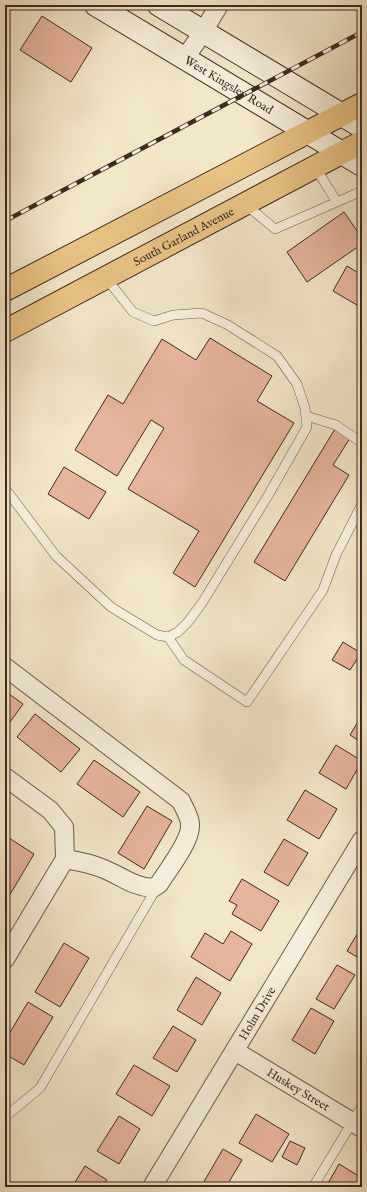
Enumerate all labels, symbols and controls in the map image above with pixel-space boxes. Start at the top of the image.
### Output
street label: West Kingsley Road [182,52,276,118]
street label: South Garland Avenue [131,203,237,269]
street label: Holm Drive [235,983,279,1043]
street label: Huskey Street [264,1065,332,1114]

